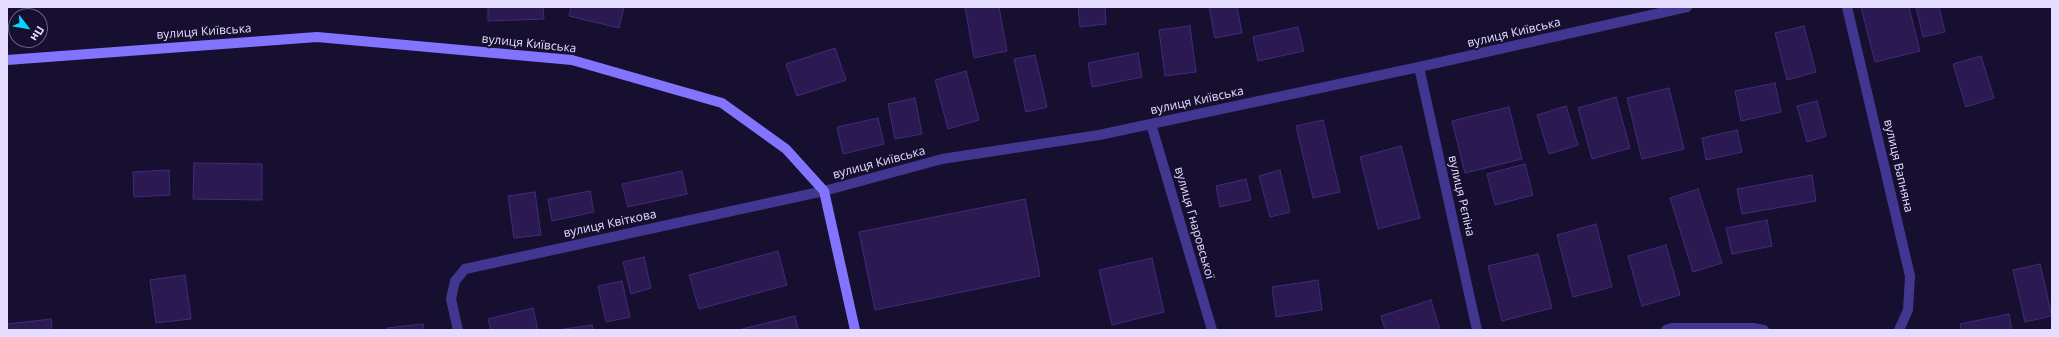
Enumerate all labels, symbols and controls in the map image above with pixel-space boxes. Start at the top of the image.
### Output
north arrow [8,8,48,48]
street label: вулиця Київська [1466,15,1562,51]
street label: вулиця Київська [156,21,252,43]
text: Пн [27,23,48,44]
street label: вулиця Київська [481,32,577,56]
street label: вулиця Київська [1149,84,1245,118]
street label: вулиця Вапняна [1880,118,1916,214]
street label: вулиця Київська [831,144,927,182]
street label: вулиця Рєпіна [1445,154,1477,238]
street label: вулиця Гнаровської [1171,165,1217,281]
street label: вулиця Квіткова [562,207,658,241]

